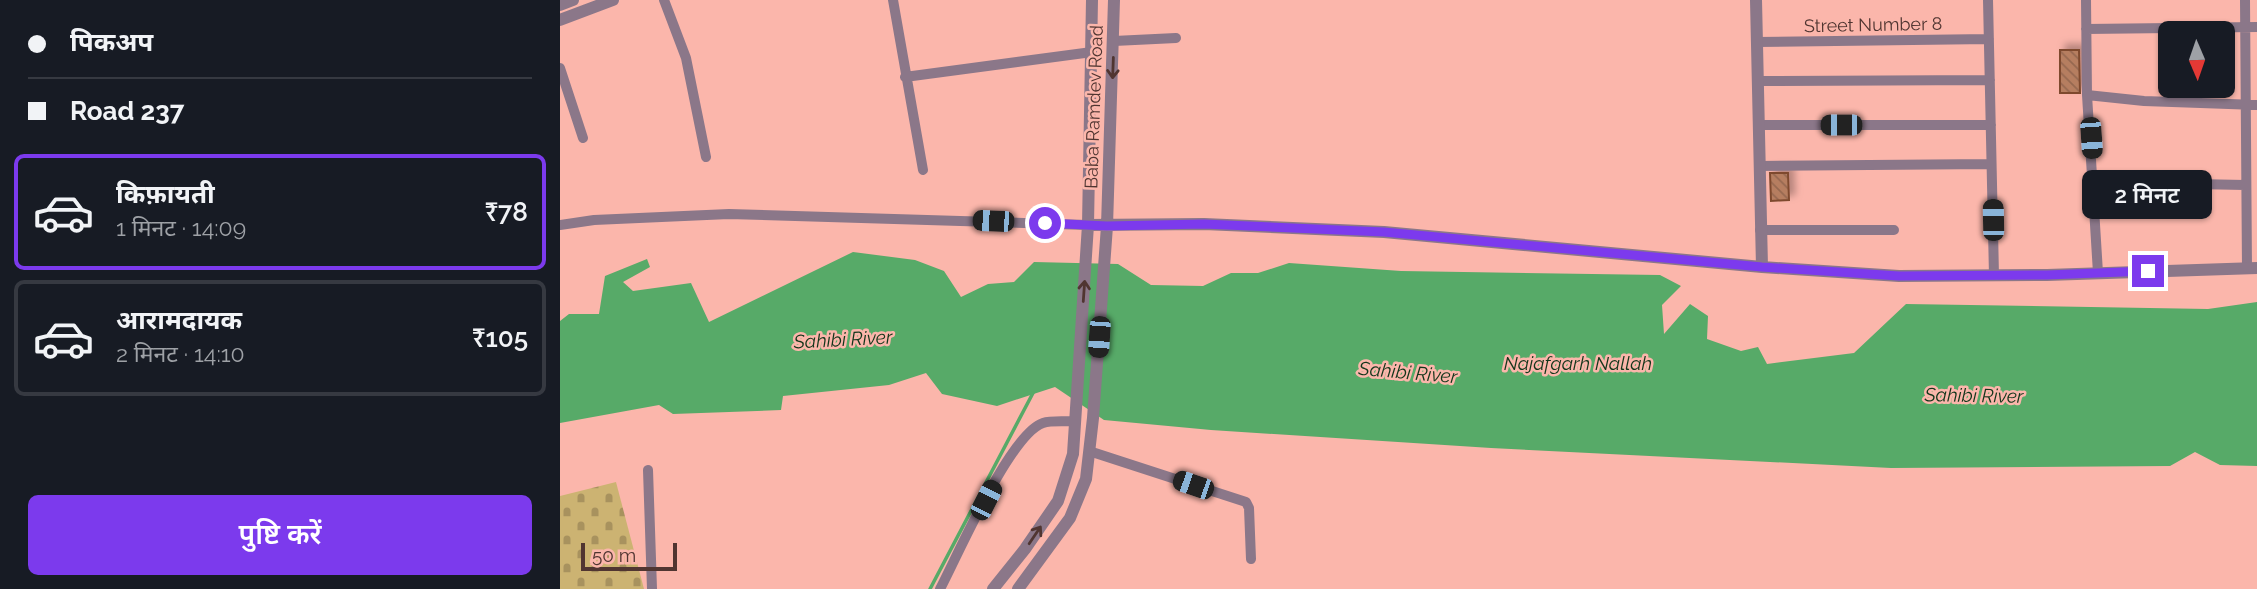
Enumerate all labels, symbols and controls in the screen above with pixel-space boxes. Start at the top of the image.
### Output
street label: Street Number 8 [1804,13,1942,36]
north arrow [2158,21,2235,98]
map controls [2158,21,2235,98]
street label: Baba Ramdev Road [1080,25,1107,189]
text: पिकअप [70,27,153,57]
one-way arrow [1107,56,1120,79]
text: Road 237 [70,96,184,126]
car [1821,115,1863,136]
car [2080,116,2103,160]
callout: 2 मिनट [2083,170,2213,218]
text: किफ़ायती [116,179,215,209]
icon: car [32,181,95,244]
text: 2 मिनट [2115,181,2180,208]
text: ₹78 [485,197,528,227]
car [1983,199,2004,241]
route start [1029,207,1061,239]
car [972,210,1015,232]
text: 1 मिनट · 14:09 [116,214,246,241]
route end [2132,255,2164,287]
one-way arrow [1078,280,1091,303]
text: आरामदायक [116,305,242,335]
icon: car [32,307,95,370]
car [1088,315,1111,359]
text: ₹105 [472,323,528,353]
water label: Sahibi River [792,325,894,353]
text: 2 मिनट · 14:10 [116,340,245,367]
water label: Najafgarh Nallah [1504,352,1652,374]
water label: Sahibi River [1357,357,1460,387]
water label: Sahibi River [1923,383,2025,407]
car [1170,468,1217,502]
car [968,477,1005,523]
button: पुष्टि करें [28,495,532,575]
one-way arrow [1028,526,1042,545]
scale bar [581,540,677,572]
text: 50 m [592,544,636,566]

